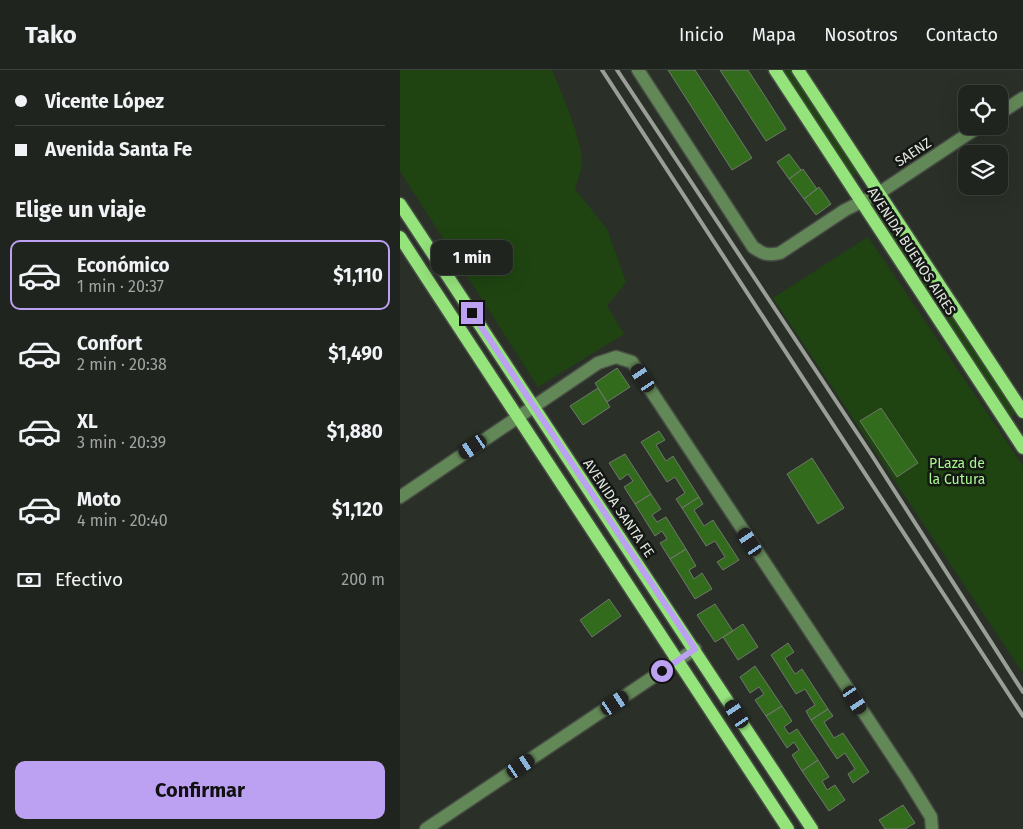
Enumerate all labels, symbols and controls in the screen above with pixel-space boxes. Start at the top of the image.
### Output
text: Tako [25,21,77,49]
text: Inicio [679,24,724,46]
text: Mapa [752,24,796,46]
text: Nosotros [824,24,898,46]
text: Contacto [926,24,998,46]
map controls [958,85,1008,195]
button: locate [958,85,1008,135]
text: Vicente López [45,90,164,113]
street label: SAENZ [892,134,935,170]
text: Avenida Santa Fe [45,138,192,161]
button: layers [958,145,1008,195]
street label: AVENIDA BUENOS AIRES [864,184,959,319]
text: Elige un viaje [15,196,146,223]
callout: 1 min [431,240,513,276]
text: 1 min [453,248,491,267]
icon: car [17,253,62,298]
text: Económico [77,254,170,277]
text: $1,110 [333,264,383,287]
text: 1 min · 20:37 [77,277,164,296]
route end [461,302,483,324]
icon: car [17,331,62,376]
text: Confort [77,332,142,355]
text: $1,490 [328,342,383,365]
text: 2 min · 20:38 [77,355,167,374]
car [628,361,657,395]
icon: car [17,409,62,454]
text: XL [77,410,98,433]
text: $1,880 [327,420,383,443]
car [456,432,489,462]
text: 3 min · 20:39 [77,433,166,452]
park label: PLaza de la Cutura [929,455,985,488]
street label: AVENIDA SANTA FE [579,456,658,561]
icon: car [17,487,62,532]
text: Moto [77,488,121,511]
text: $1,120 [332,498,383,521]
text: 4 min · 20:40 [77,511,168,530]
car [735,525,764,559]
icon: cash [15,566,43,594]
text: Efectivo [55,568,123,591]
text: 200 m [341,570,385,589]
route start [651,660,673,682]
car [840,683,869,717]
car [598,688,631,718]
car [722,697,751,731]
car [504,751,537,781]
button: Confirmar [15,761,385,819]

